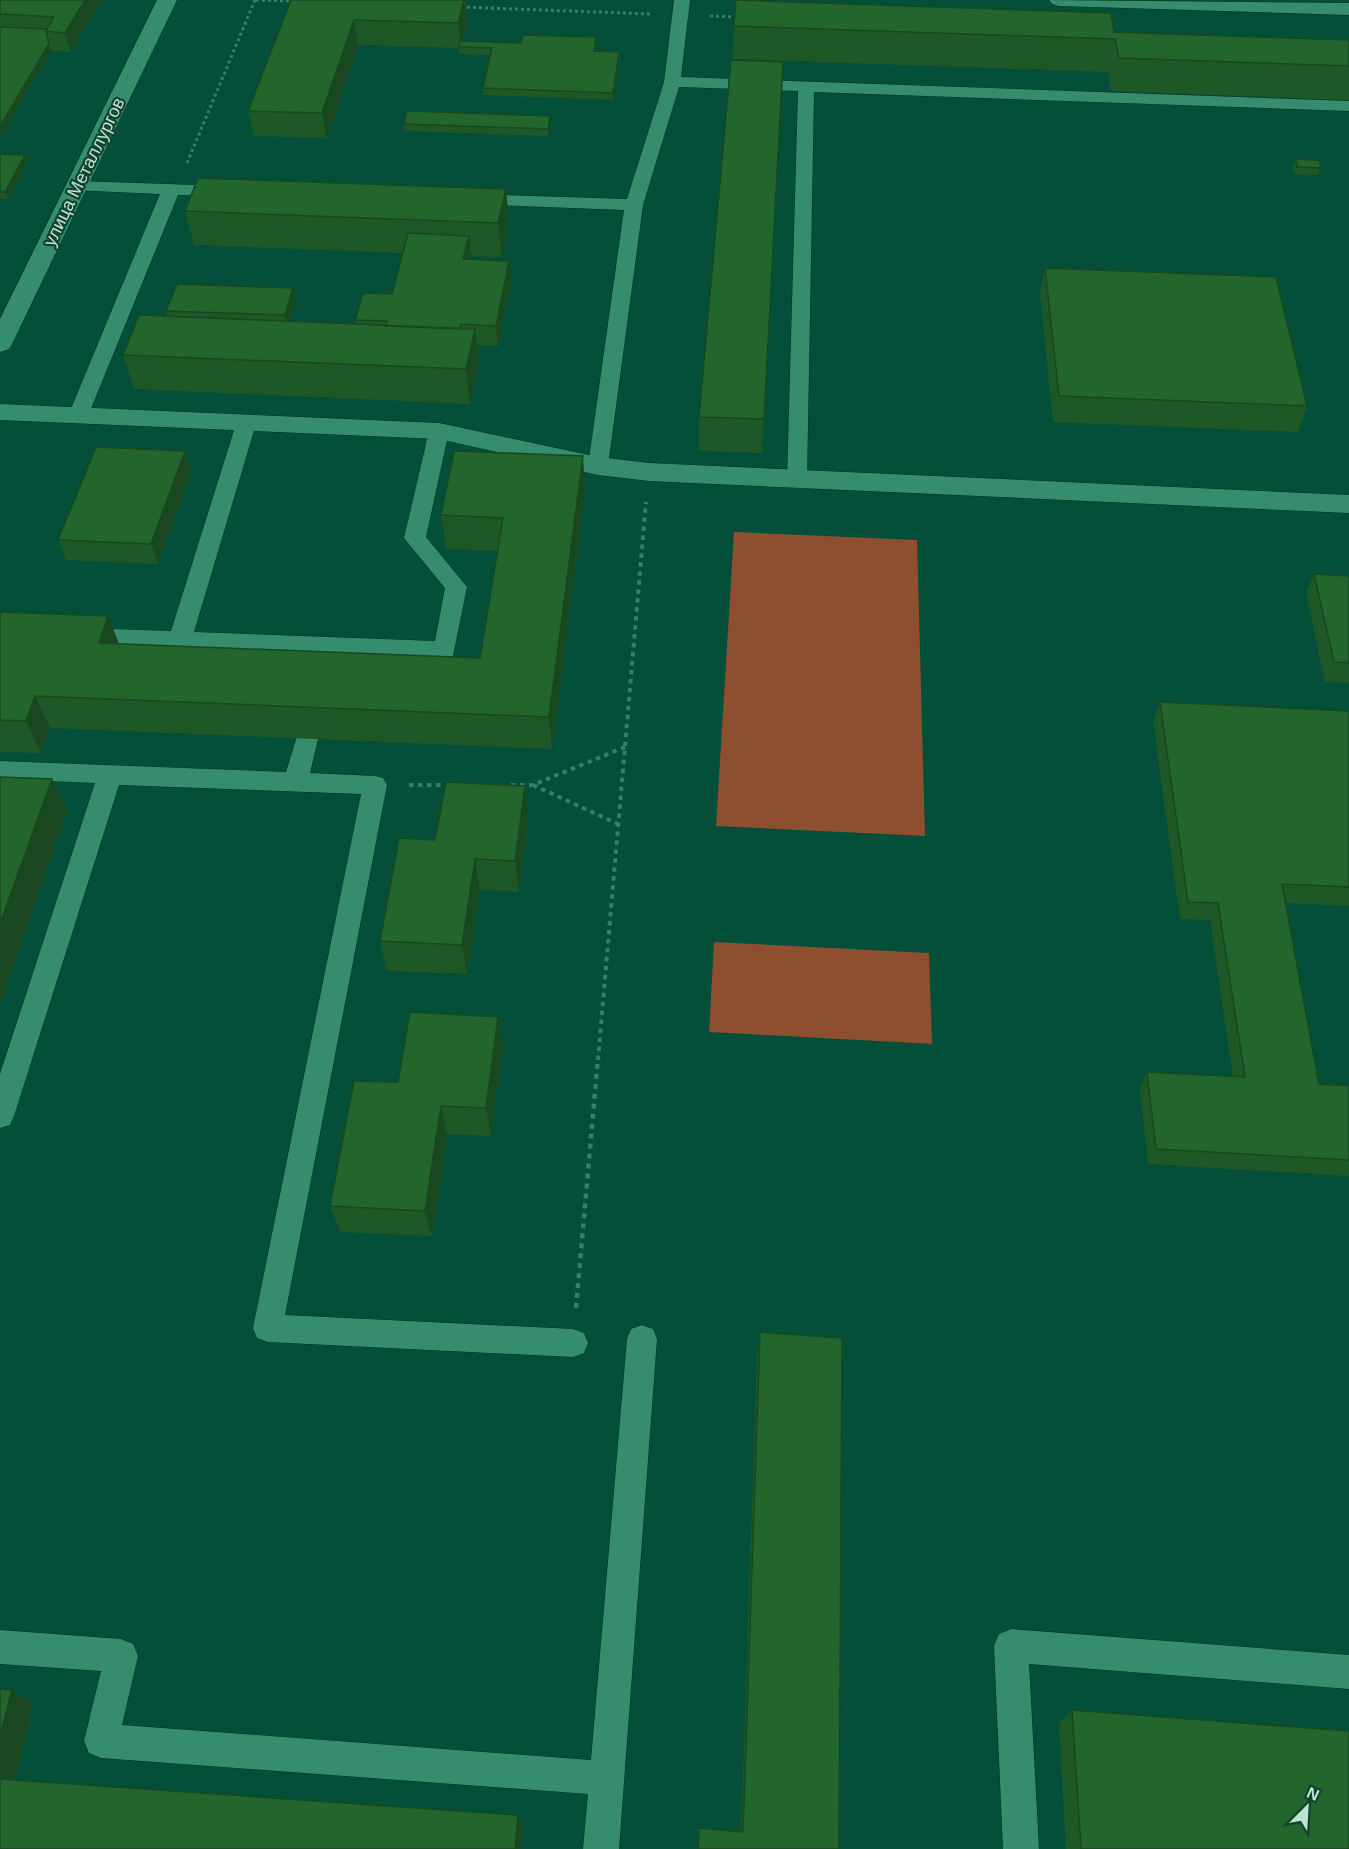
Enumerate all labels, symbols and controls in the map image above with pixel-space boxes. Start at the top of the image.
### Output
street label: улица Металлургов [39,94,129,250]
north arrow [1277,1777,1337,1837]
text: N [1304,1784,1322,1804]

